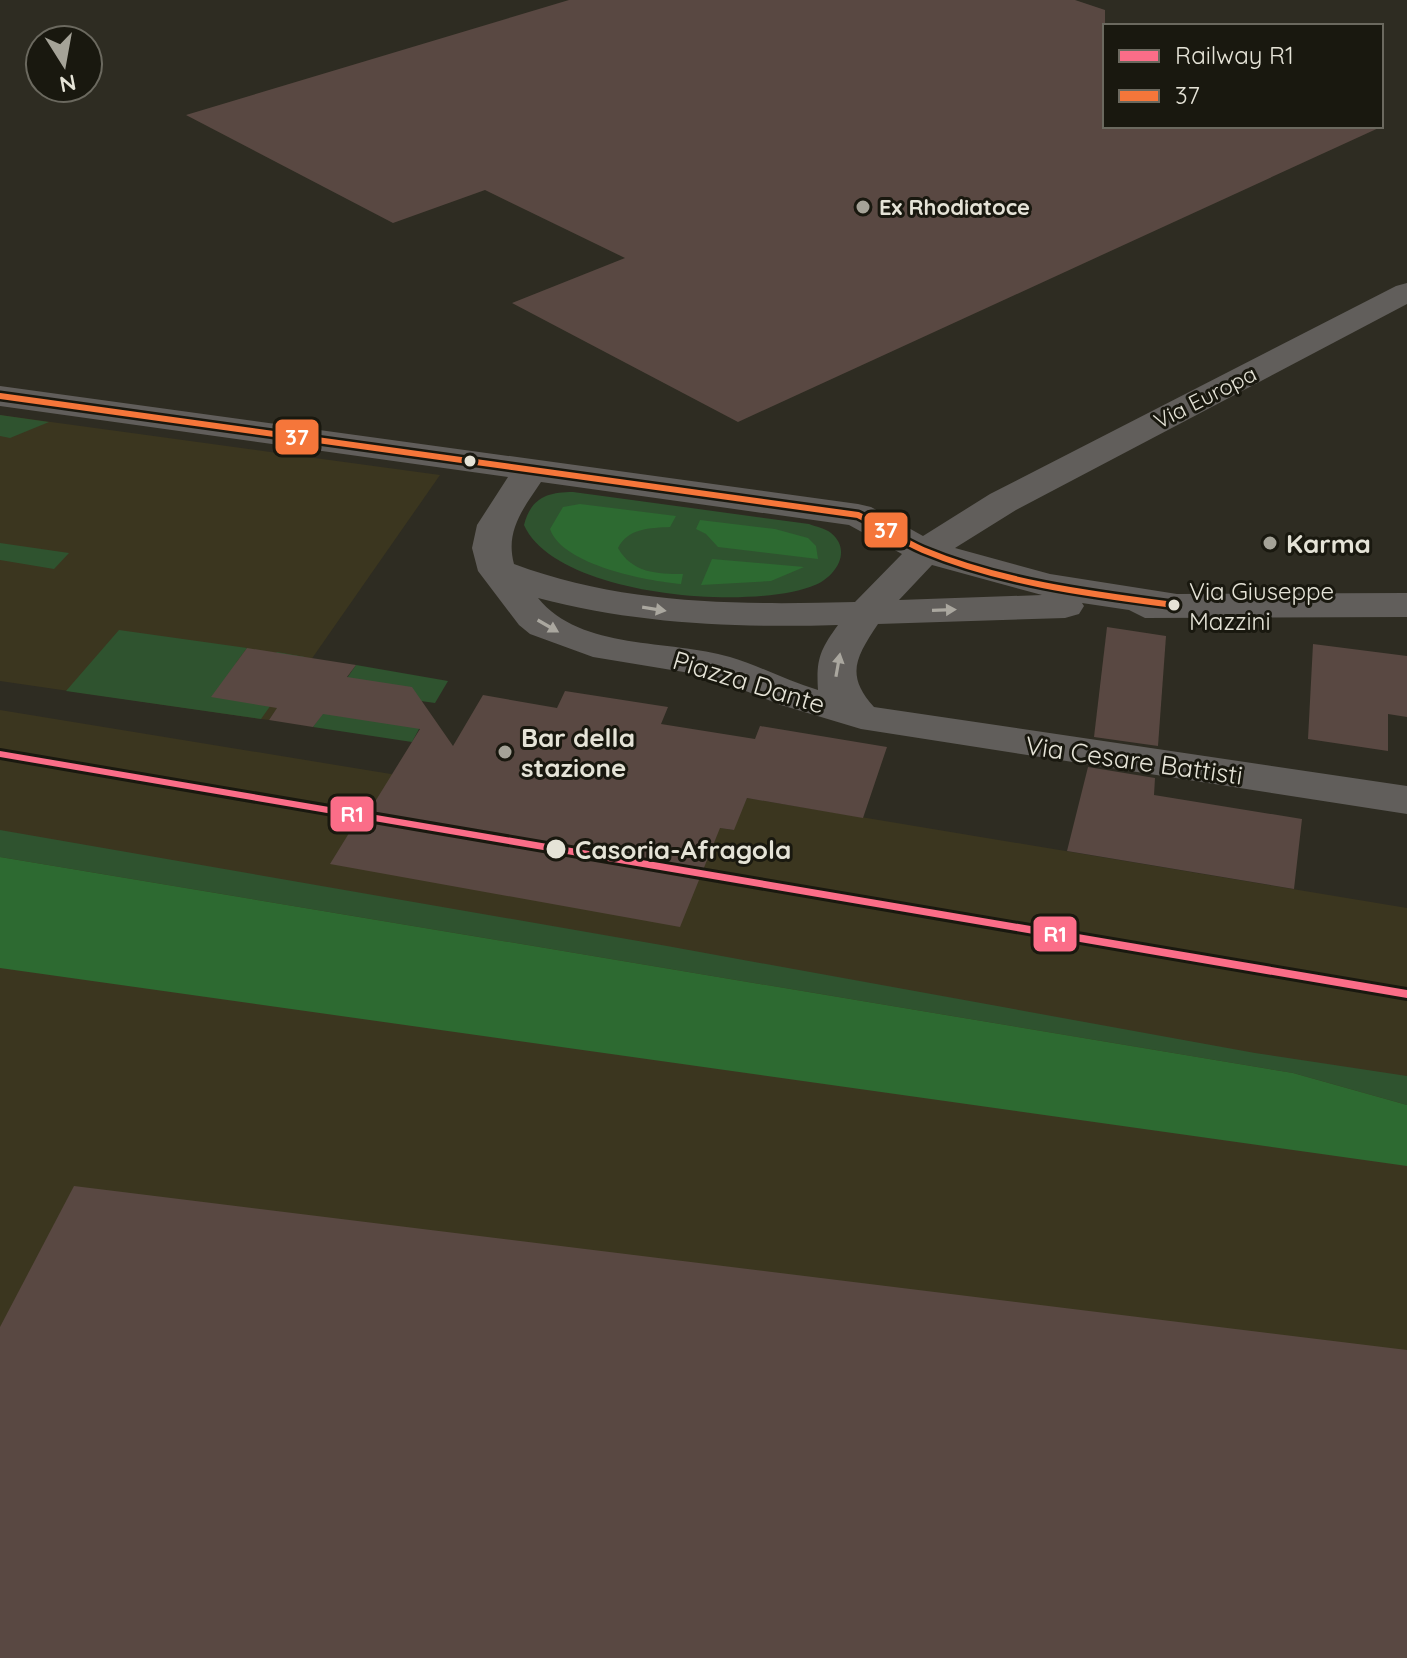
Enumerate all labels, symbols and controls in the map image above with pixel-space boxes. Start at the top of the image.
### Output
north arrow [24,24,104,104]
legend [1103,24,1383,128]
text: Railway R1 [1175,40,1294,70]
text: N [57,68,78,99]
text: 37 [1175,80,1200,110]
place label: Ex Rhodiatoce [879,193,1030,221]
marker: Ex Rhodiatoce [854,198,872,216]
street label: Via Europa [1149,359,1261,435]
line badge: 37 [274,418,320,456]
text: 37 [285,423,309,451]
unlabelled marker [462,453,478,469]
line badge: 37 [863,511,909,549]
text: 37 [874,516,898,544]
place label: Karma [1286,527,1371,560]
marker: Karma [1261,534,1279,552]
place label: Via Giuseppe Mazzini [1189,576,1334,636]
marker: Via Giuseppe Mazzini [1166,597,1182,613]
one-way arrow [641,603,666,616]
one-way arrow [932,604,957,617]
one-way arrow [537,619,559,633]
street label: Piazza Dante [669,643,829,721]
one-way arrow [832,653,845,678]
place label: Bar della stazione [521,721,635,784]
street label: Via Cesare Battisti [1023,728,1245,792]
marker: Bar della stazione [496,743,514,761]
line badge: R1 [329,795,375,833]
text: R1 [340,800,364,828]
place label: Casoria-Afragola [575,833,791,866]
marker: Casoria-Afragola [544,837,568,861]
line badge: R1 [1032,915,1078,953]
text: R1 [1043,920,1067,948]

